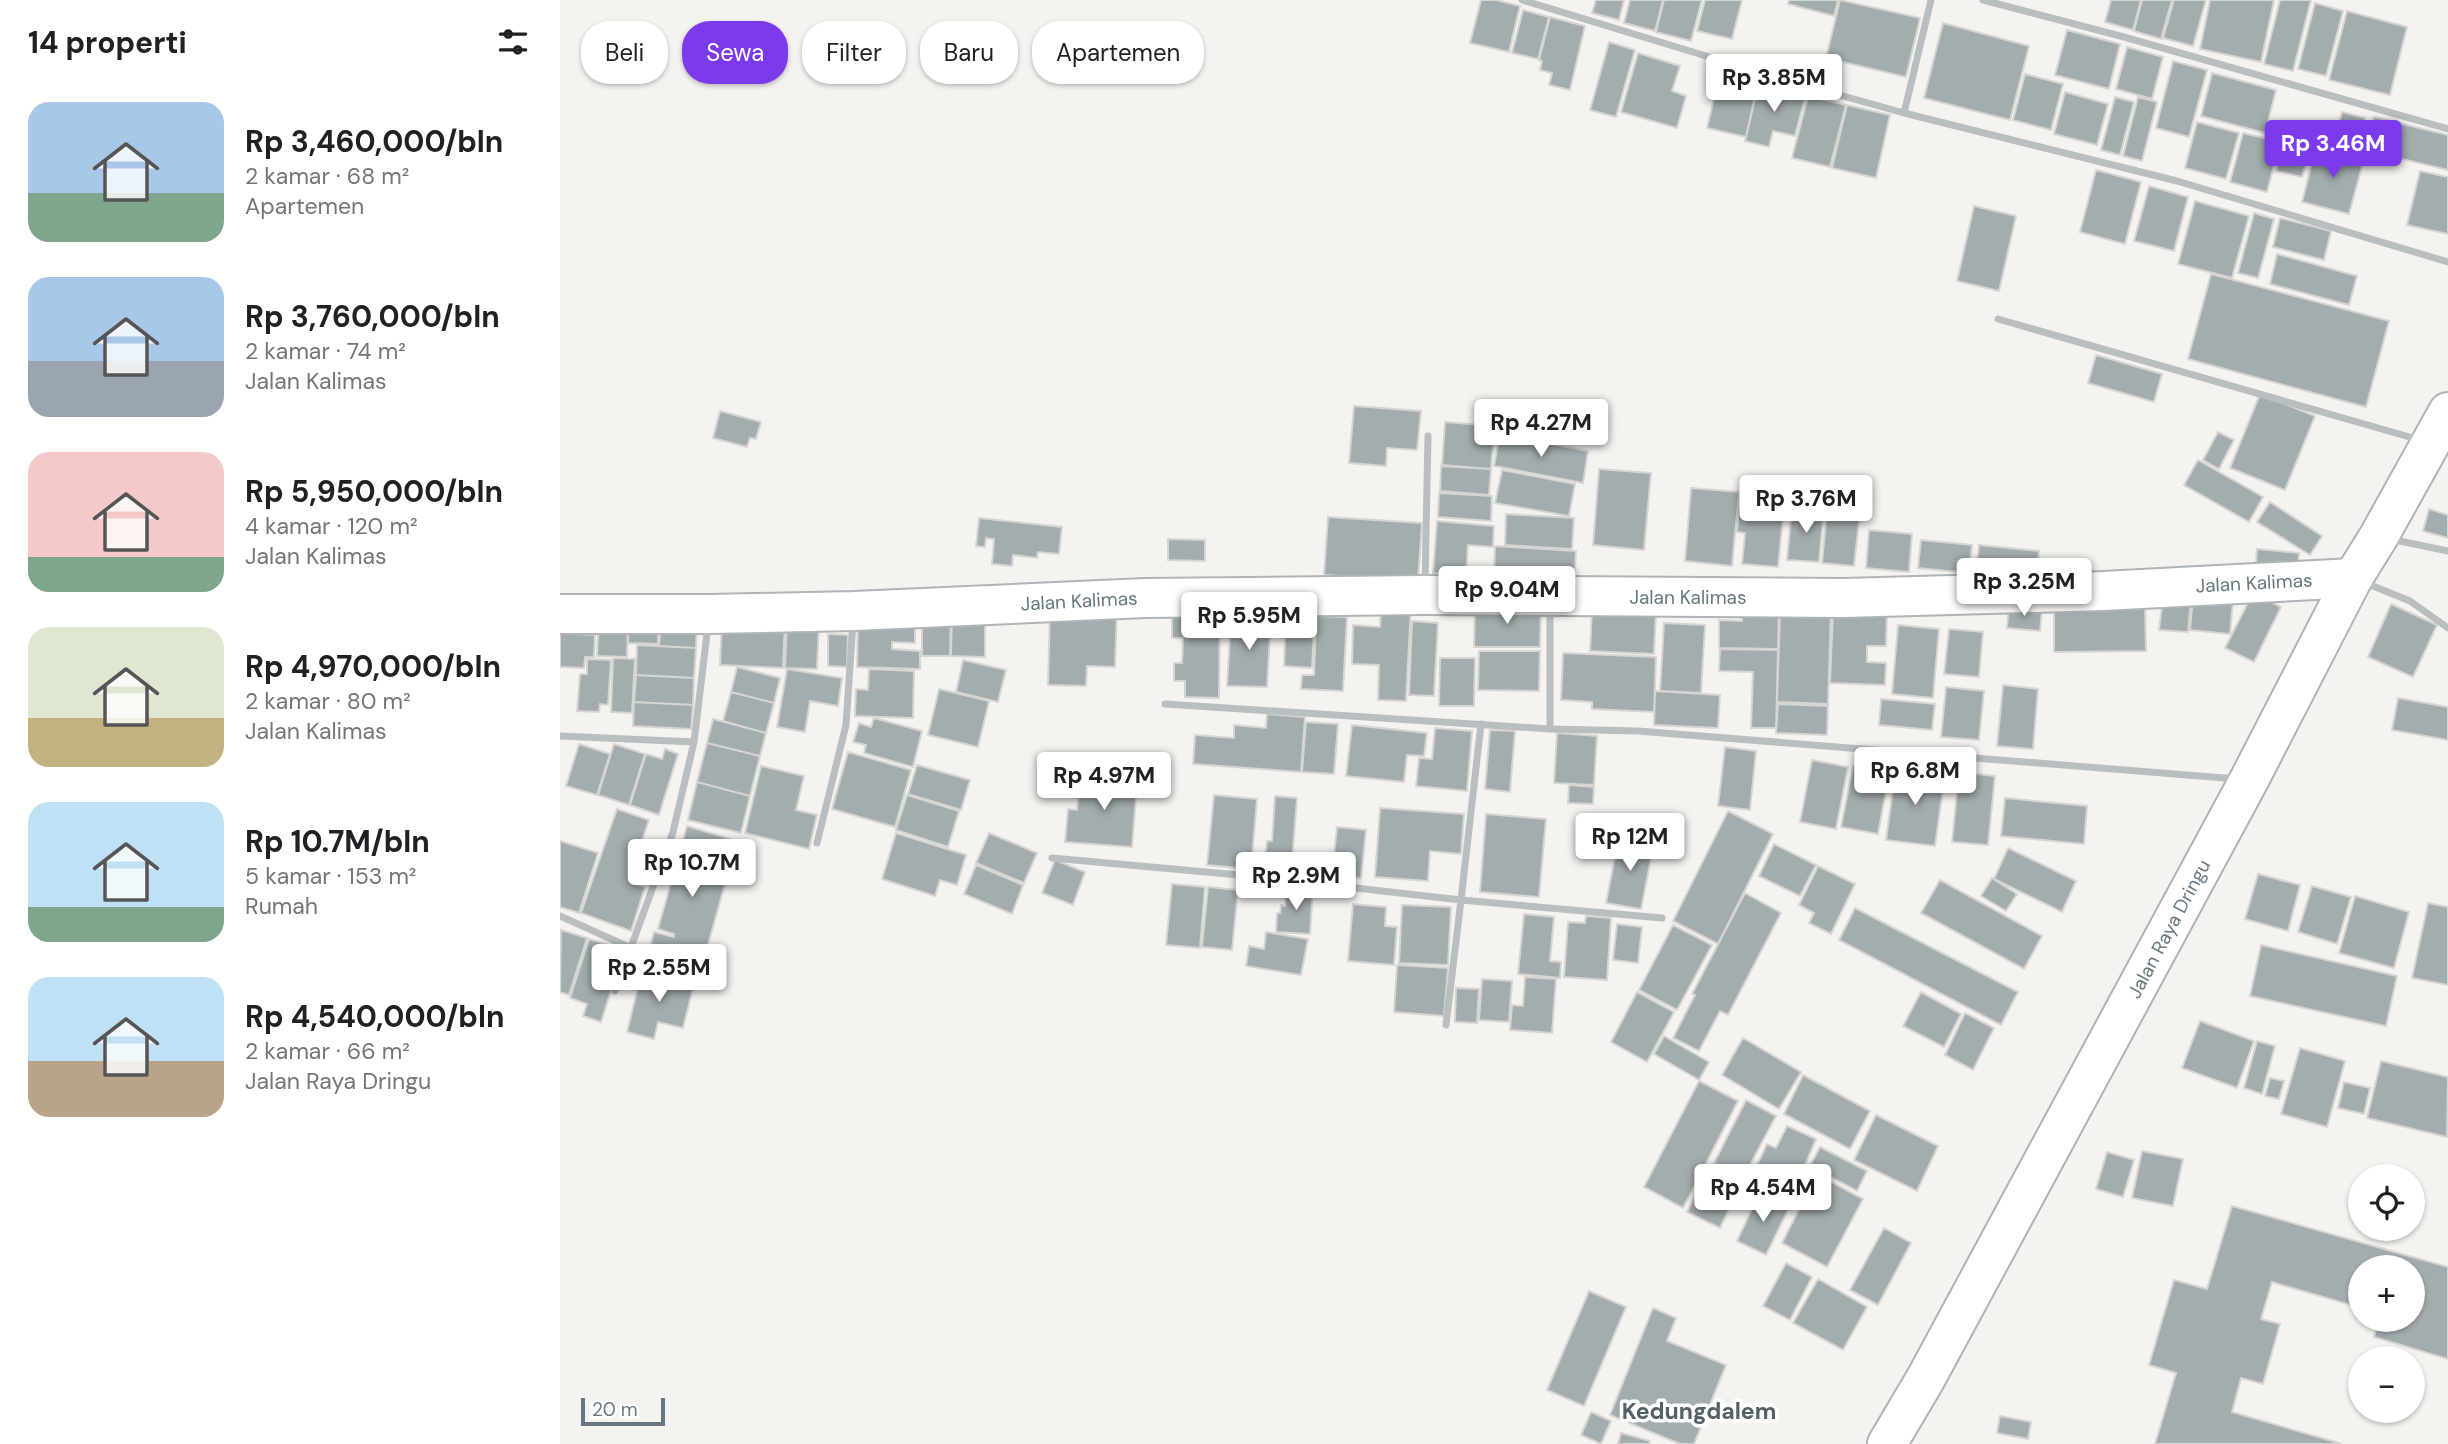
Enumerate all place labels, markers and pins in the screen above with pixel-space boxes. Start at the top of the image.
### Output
pin: Rp 3.85M [1702,54,1846,114]
pin: Rp 3.46M [2261,120,2405,180]
pin: Rp 4.27M [1469,400,1613,459]
pin: Rp 3.76M [1734,476,1878,535]
pin: Rp 3.25M [1952,558,2096,618]
pin: Rp 9.04M [1435,566,1579,626]
pin: Rp 5.95M [1177,592,1321,652]
pin: Rp 6.8M [1850,748,1980,807]
pin: Rp 4.97M [1032,752,1176,812]
pin: Rp 12M [1573,814,1687,873]
pin: Rp 10.7M [620,839,764,899]
pin: Rp 2.9M [1231,852,1361,912]
pin: Rp 2.55M [587,944,731,1004]
pin: Rp 4.54M [1691,1164,1835,1224]

